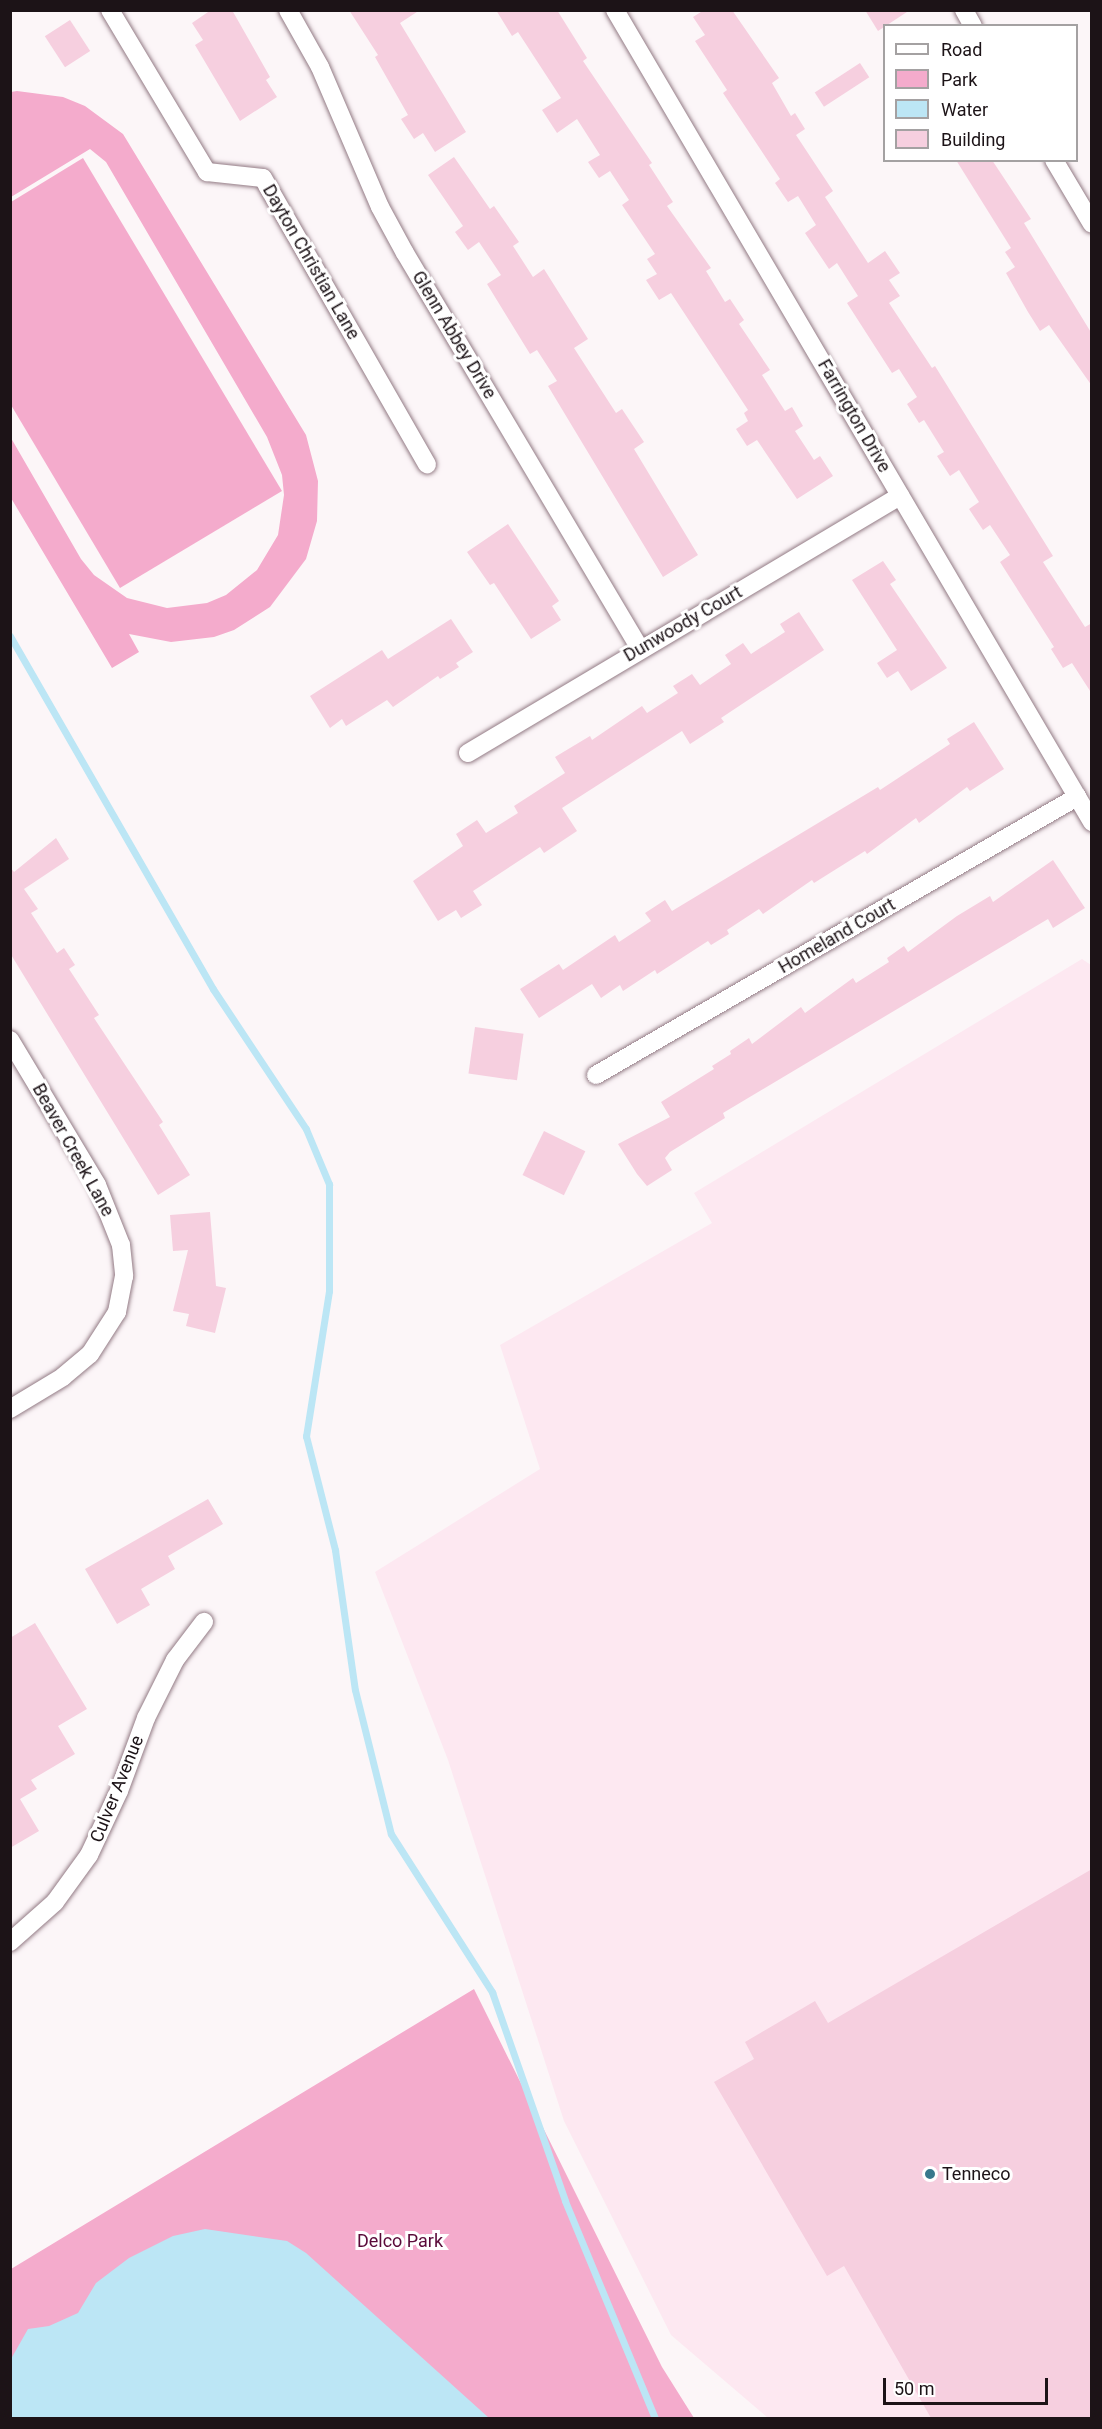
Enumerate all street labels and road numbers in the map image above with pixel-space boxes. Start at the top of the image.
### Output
street label: Dayton Christian Lane [258,181,364,343]
street label: Glenn Abbey Drive [407,267,501,403]
street label: Farrington Drive [813,356,895,476]
street label: Dunwoody Court [620,581,746,667]
street label: Homeland Court [775,894,899,978]
street label: Beaver Creek Lane [28,1080,118,1220]
street label: Culver Avenue [86,1732,148,1846]

